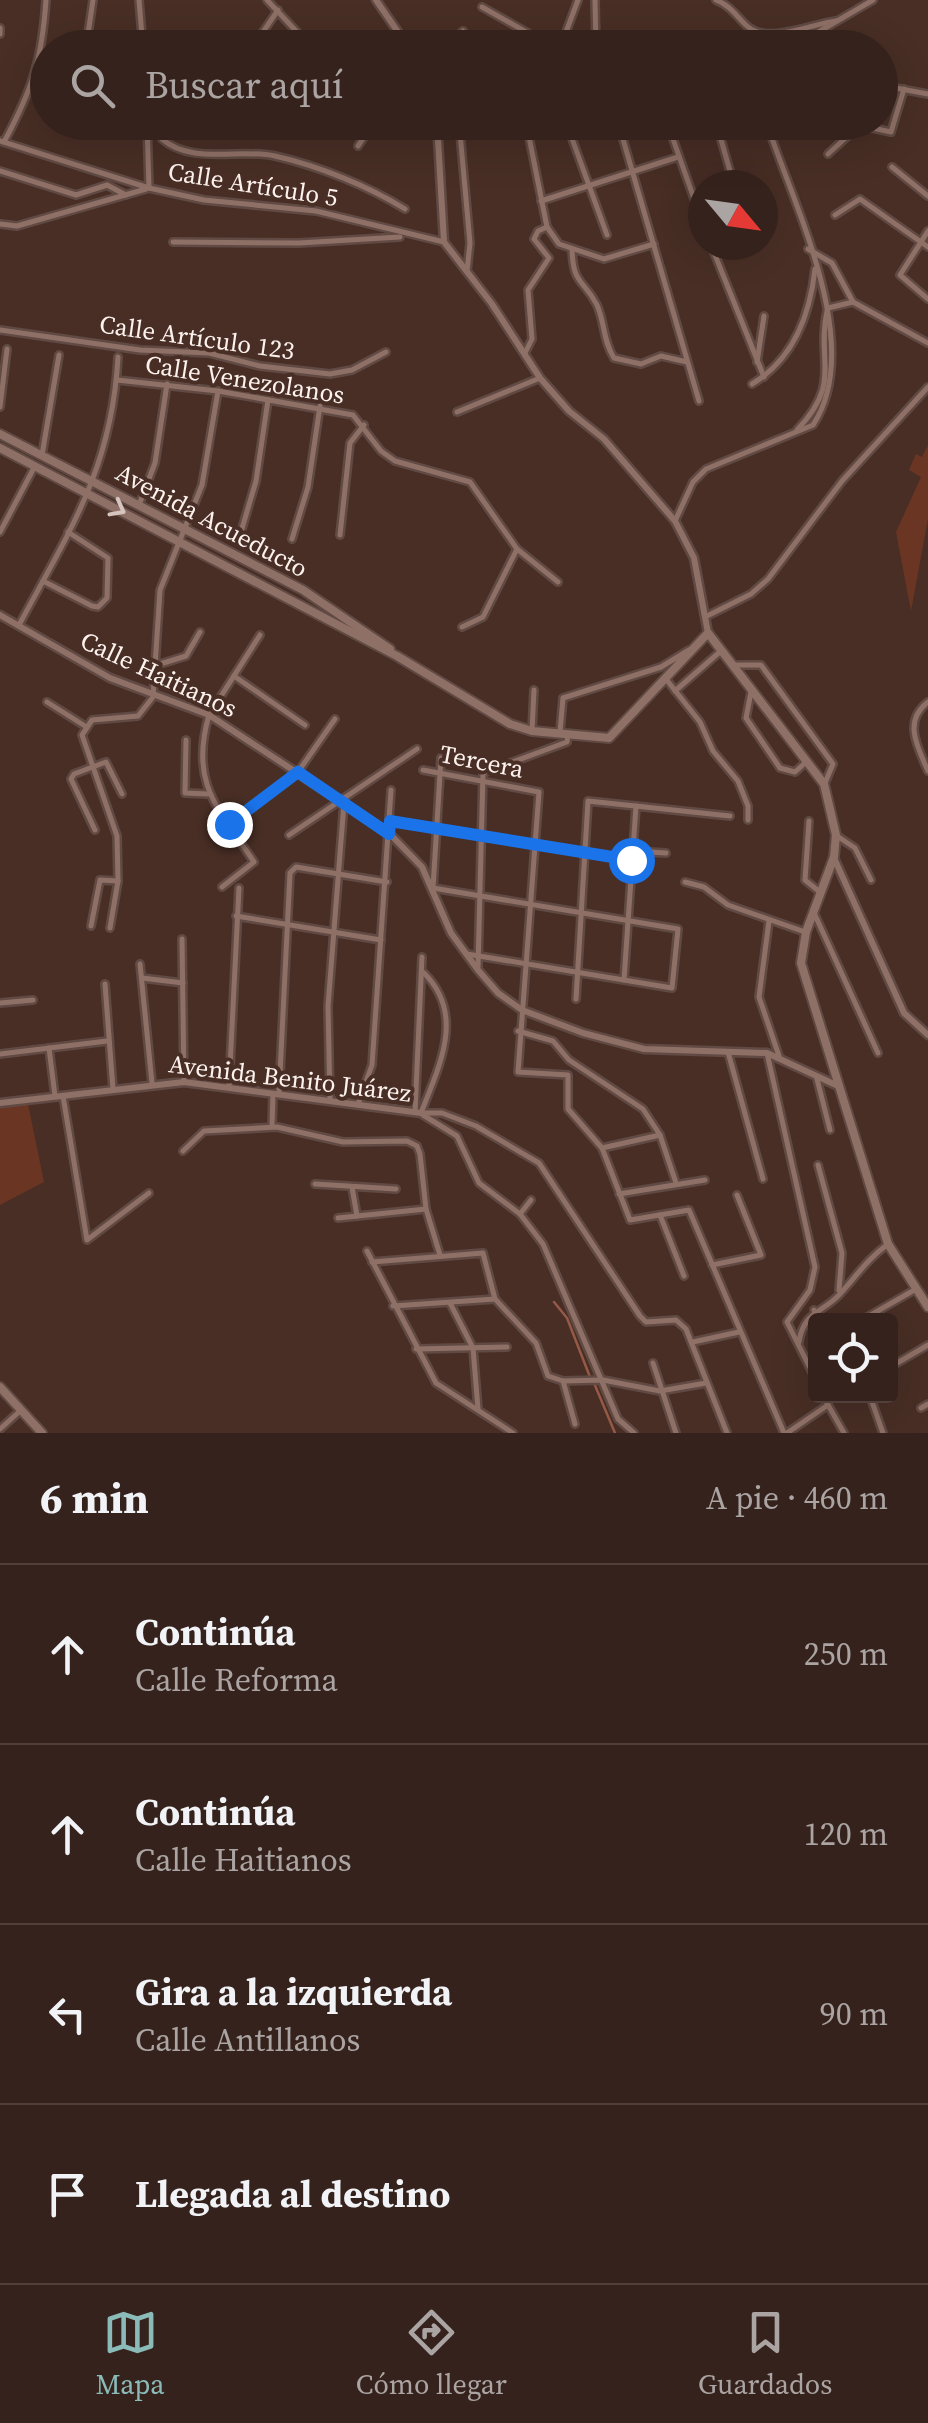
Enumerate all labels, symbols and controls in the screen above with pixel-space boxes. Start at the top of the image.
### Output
search box [30,30,898,140]
icon: search [65,58,120,113]
text: Buscar aquí [145,59,343,111]
street label: Calle Artículo 5 [166,154,340,214]
north arrow [688,170,778,260]
street label: Calle Artículo 123 [97,306,297,368]
street label: Calle Venezolanos [143,346,347,412]
street label: Avenida Acueducto [110,455,314,585]
one-way arrow [107,496,125,516]
street label: Calle Haitianos [75,623,243,725]
street label: Tercera [437,736,527,786]
route end [207,802,253,848]
route start [609,838,655,884]
street label: Avenida Benito Juárez [167,1046,413,1110]
map controls [808,1313,898,1403]
button: locate [808,1313,898,1403]
text: 6 min [40,1469,149,1527]
text: A pie · 460 m [706,1476,888,1520]
text: Continúa [135,1606,295,1658]
icon: ahead [40,1627,95,1682]
text: 250 m [804,1632,888,1676]
text: Calle Reforma [135,1658,338,1702]
text: Continúa [135,1786,295,1838]
icon: ahead [40,1807,95,1862]
text: 120 m [804,1812,888,1856]
text: Calle Haitianos [135,1838,352,1882]
text: Gira a la izquierda [135,1966,452,2018]
icon: left [40,1987,95,2042]
text: 90 m [820,1992,888,2036]
text: Calle Antillanos [135,2018,360,2062]
icon: arrive [40,2167,95,2222]
text: Llegada al destino [135,2168,451,2220]
tab: Mapa [96,2305,165,2403]
tab: Cómo llegar [356,2305,507,2403]
tab: Guardados [698,2305,832,2403]

